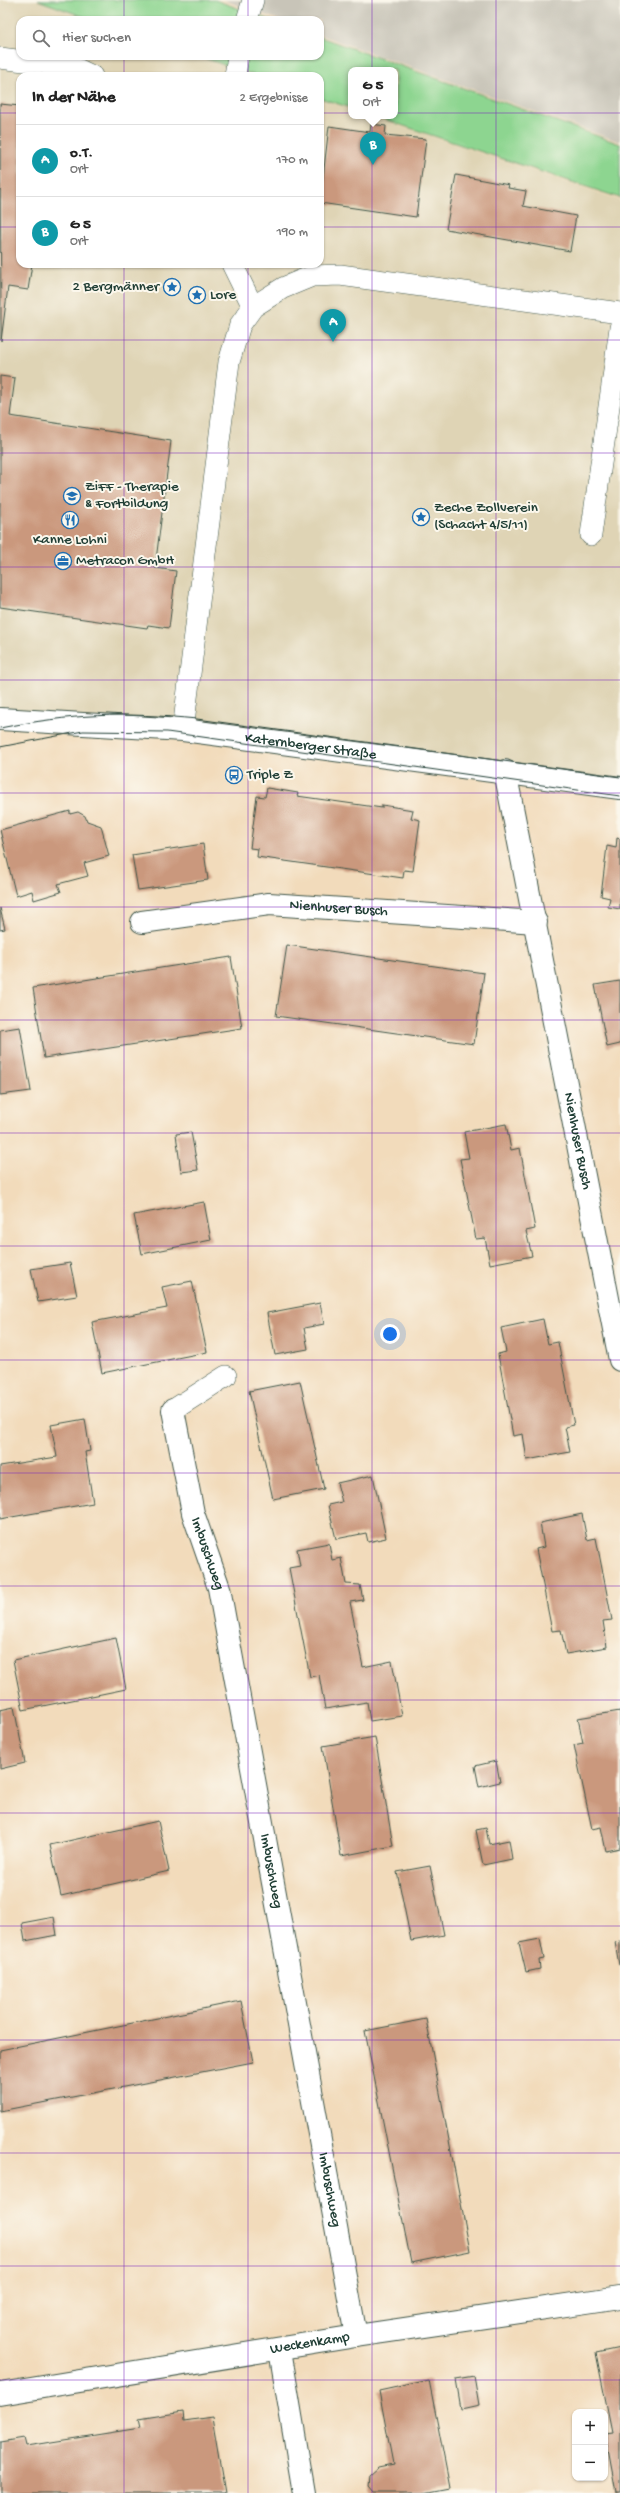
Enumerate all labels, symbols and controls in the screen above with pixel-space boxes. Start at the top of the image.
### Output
search box [16,16,324,60]
icon: search [30,27,52,49]
text: Hier suchen [62,29,131,47]
popup [348,67,398,119]
text: G 5 [363,77,383,95]
text: In der Nähe [32,88,115,108]
text: 2 Ergebnisse [240,91,308,106]
text: Ort [363,95,380,110]
pin: B [360,132,386,165]
text: o.T. [70,144,93,162]
text: A [41,153,49,168]
text: 170 m [276,153,308,168]
text: Ort [70,162,88,177]
text: G 5 [70,216,91,234]
text: B [42,225,48,240]
text: 190 m [277,225,308,240]
text: Ort [70,234,88,249]
place icon: 2 Bergmänner [162,277,182,297]
place label: 2 Bergmänner [73,278,161,296]
place icon: Lore [187,285,207,305]
place label: Lore [210,286,237,304]
pin: A [320,309,346,342]
place label: ZiFF - Therapie & Fortbildung [85,478,179,513]
school or university icon: ZiFF - Therapie & Fortbildung [62,486,82,506]
place label: Zeche Zollverein (Schacht 4/5/11) [434,499,538,534]
place icon: Zeche Zollverein (Schacht 4/5/11) [411,507,431,527]
restaurant icon: Kanne Lohni [60,510,80,530]
place label: Kanne Lohni [33,531,107,549]
office icon: Metracon GmbH [53,551,73,571]
place label: Metracon GmbH [76,552,175,570]
street label: Katernberger Straße [244,729,378,765]
bus stop icon: Triple Z [224,765,244,785]
place label: Triple Z [246,766,293,784]
street label: Nienhuser Busch [289,896,388,921]
street label: Nienhuser Busch [559,1091,596,1191]
your location [380,1324,400,1344]
street label: Imbuschweg [186,1515,228,1592]
street label: Imbuschweg [255,1832,287,1910]
street label: Imbuschweg [314,2151,345,2229]
street label: Weckenkamp [269,2328,352,2359]
map controls [572,2409,608,2481]
button: + [572,2409,608,2445]
button: − [572,2445,608,2481]

